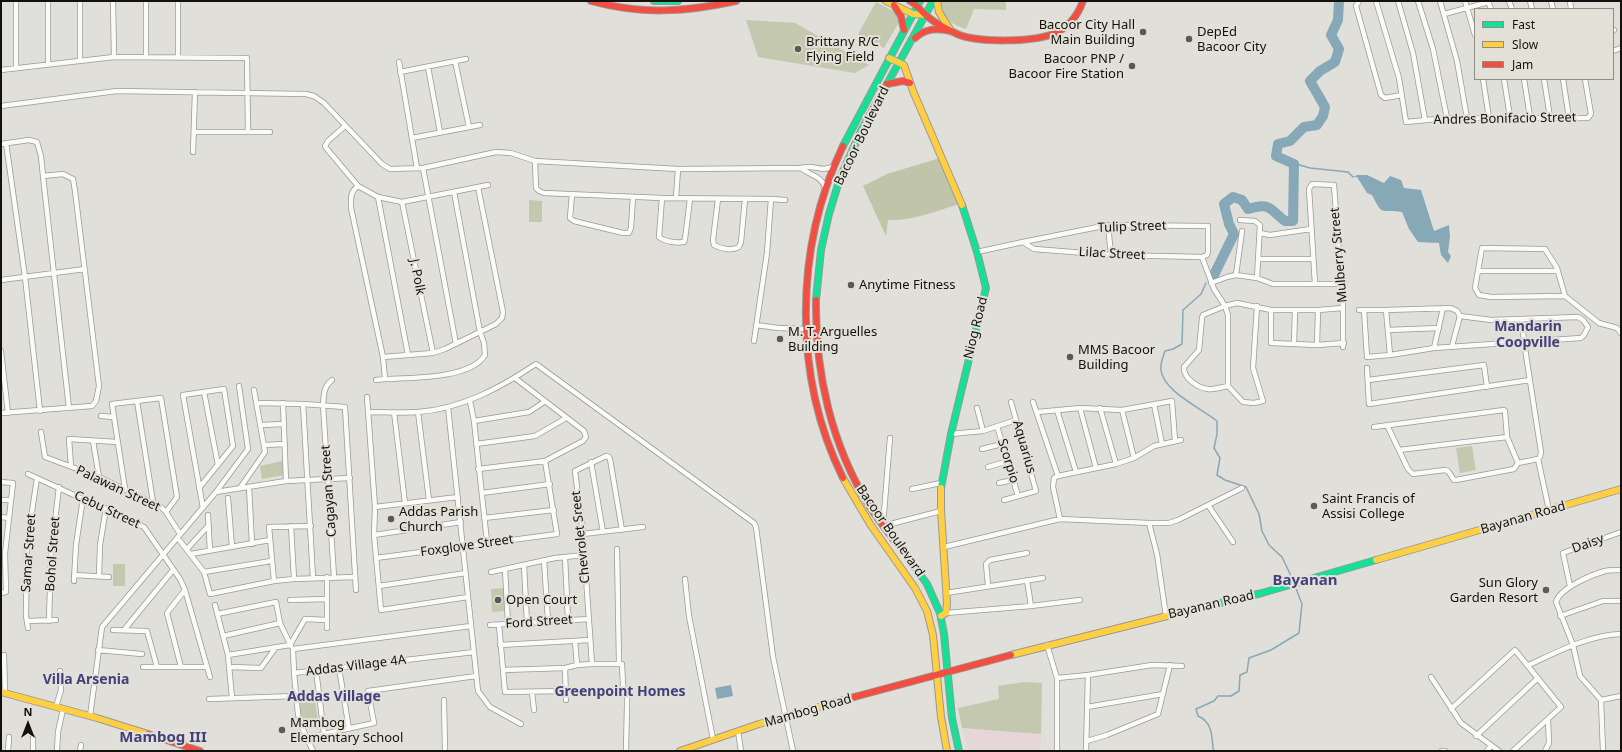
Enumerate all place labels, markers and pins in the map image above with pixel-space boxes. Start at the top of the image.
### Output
place label: Bacoor City Hall Main Building [1039,17,1135,48]
place label: DepEd Bacoor City [1197,24,1266,55]
marker: Bacoor City Hall Main Building [1138,27,1148,37]
place label: Brittany R/C Flying Field [806,34,879,65]
marker: DepEd Bacoor City [1184,34,1194,44]
marker: Brittany R/C Flying Field [793,44,803,54]
place label: Bacoor PNP / Bacoor Fire Station [1009,51,1124,82]
marker: Bacoor PNP / Bacoor Fire Station [1127,61,1137,71]
place label: Anytime Fitness [859,277,955,293]
marker: Anytime Fitness [846,280,856,290]
place label: M. T. Arguelles Building [788,324,877,355]
marker: M. T. Arguelles Building [775,334,785,344]
place label: MMS Bacoor Building [1078,342,1155,373]
marker: MMS Bacoor Building [1065,352,1075,362]
place label: Saint Francis of Assisi College [1322,491,1415,522]
marker: Saint Francis of Assisi College [1309,501,1319,511]
place label: Addas Parish Church [399,504,478,535]
marker: Addas Parish Church [386,514,396,524]
place label: Sun Glory Garden Resort [1450,575,1538,606]
marker: Sun Glory Garden Resort [1541,585,1551,595]
place label: Open Court [506,592,577,608]
marker: Open Court [493,595,503,605]
place label: Mambog Elementary School [290,715,403,746]
marker: Mambog Elementary School [277,725,287,735]

